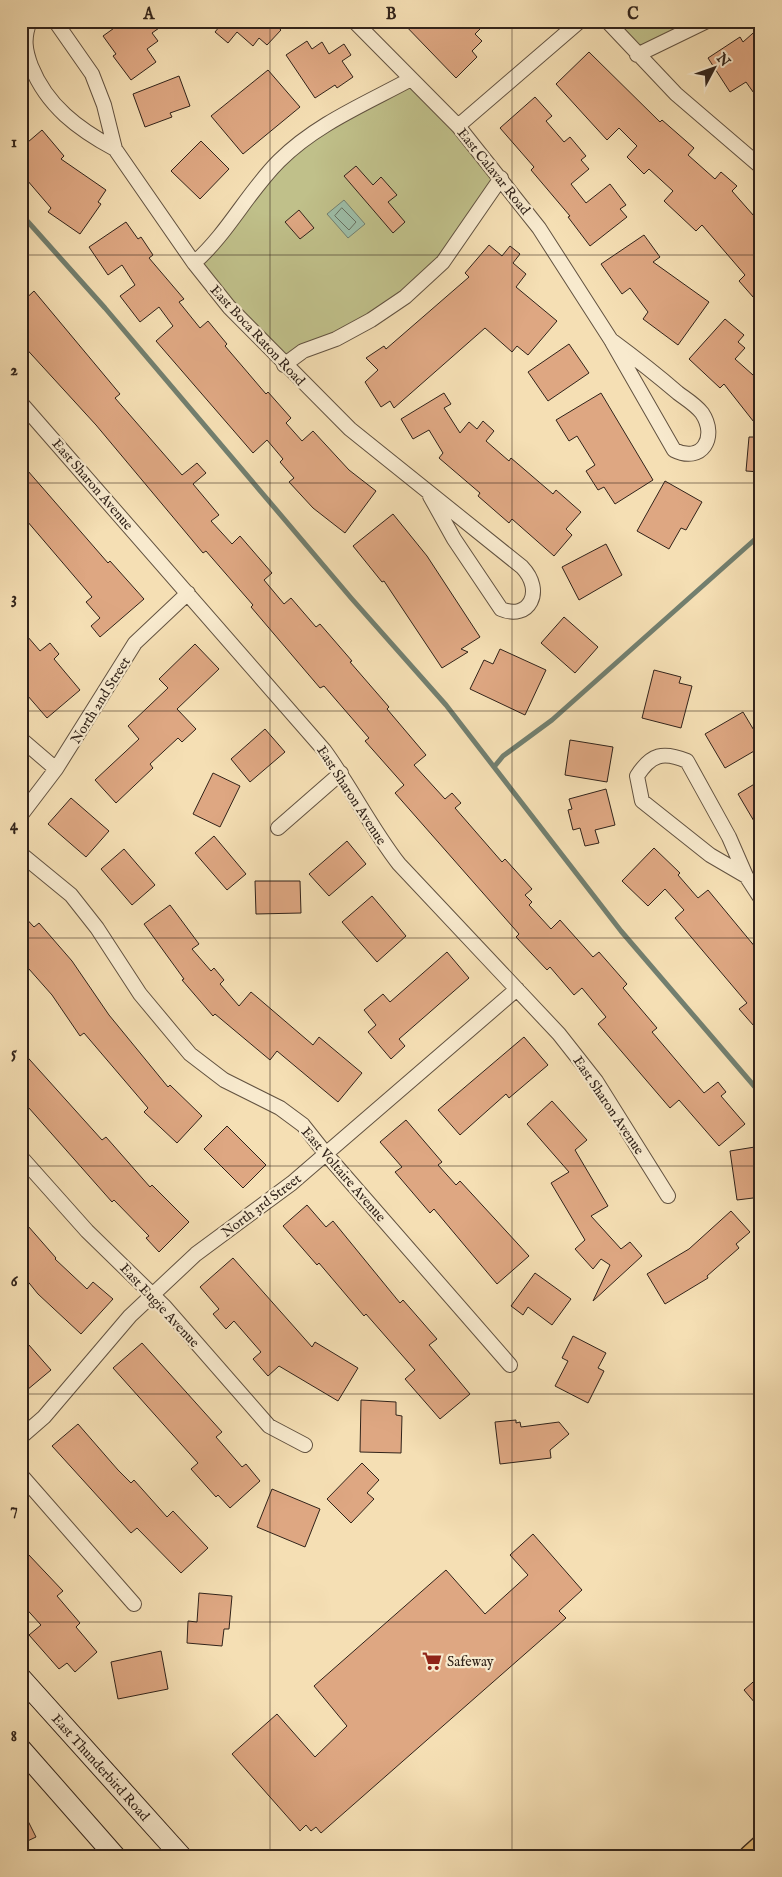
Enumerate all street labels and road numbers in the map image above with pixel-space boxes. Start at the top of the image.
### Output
street label: East Calavar Road [453,125,534,219]
street label: East Boca Raton Road [206,281,309,390]
street label: East Sharon Avenue [48,435,137,534]
street label: North 2nd Street [67,654,135,747]
street label: East Sharon Avenue [312,742,390,849]
street label: East Sharon Avenue [569,1053,648,1159]
street label: East Voltaire Avenue [297,1123,390,1226]
street label: North 3rd Street [218,1170,305,1242]
street label: East Eugie Avenue [116,1260,203,1352]
street label: East Thunderbird Road [47,1710,154,1826]

